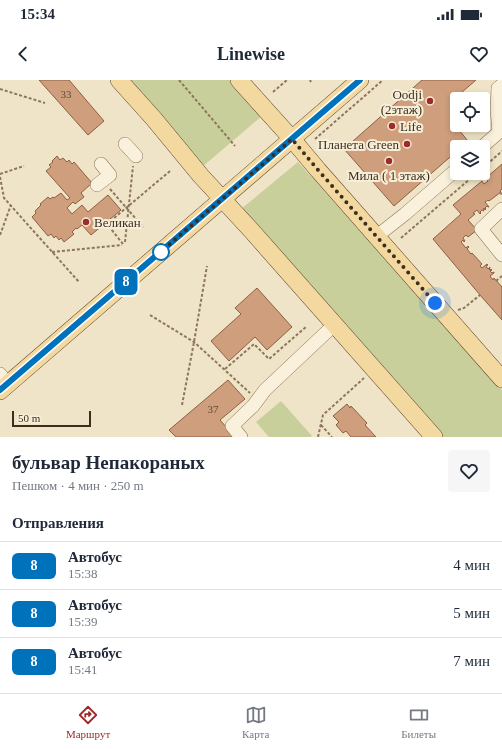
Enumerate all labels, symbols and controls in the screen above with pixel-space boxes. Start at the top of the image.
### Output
text: 15:34 [20,6,55,22]
icon: back [12,43,34,65]
icon: heart [468,43,490,65]
text: Linewise [217,44,285,64]
place label: Oodji (2этаж) [381,87,422,117]
house number: 33 [61,88,72,100]
map controls [450,92,490,180]
button: locate [450,92,490,132]
marker: Oodji (2этаж) [425,96,435,106]
place label: Life [400,119,422,134]
marker: Life [387,121,397,131]
place label: Планета Green [318,137,399,152]
marker: Планета Green [402,139,412,149]
button: layers [450,140,490,180]
marker: Мила ( 1 этаж) [384,156,394,166]
place label: Мила ( 1 этаж) [348,168,430,183]
place label: Великан [94,215,141,230]
marker: Великан [81,217,91,227]
unlabelled marker [152,243,170,261]
line badge: 8 [113,269,139,295]
text: 8 [123,274,130,289]
your location [425,293,445,313]
house number: 37 [208,403,219,415]
scale bar [12,409,91,428]
text: 50 m [18,412,40,424]
button: heart [448,450,490,492]
text: бульвар Непакораных [12,452,205,473]
text: Пешком · 4 мин · 250 m [12,478,144,493]
text: Отправления [12,515,104,531]
text: Автобус [68,549,122,565]
text: 4 мин [453,557,490,573]
text: 8 [31,558,38,573]
text: 15:38 [68,566,98,581]
text: Автобус [68,597,122,613]
text: 5 мин [453,605,490,621]
text: 8 [31,606,38,621]
text: 15:39 [68,614,98,629]
text: Автобус [68,645,122,661]
text: 7 мин [453,653,490,669]
text: 8 [31,654,38,669]
text: 15:41 [68,662,98,677]
tab: Маршрут [66,704,110,740]
tab: Карта [242,704,269,740]
tab: Билеты [401,704,436,740]

